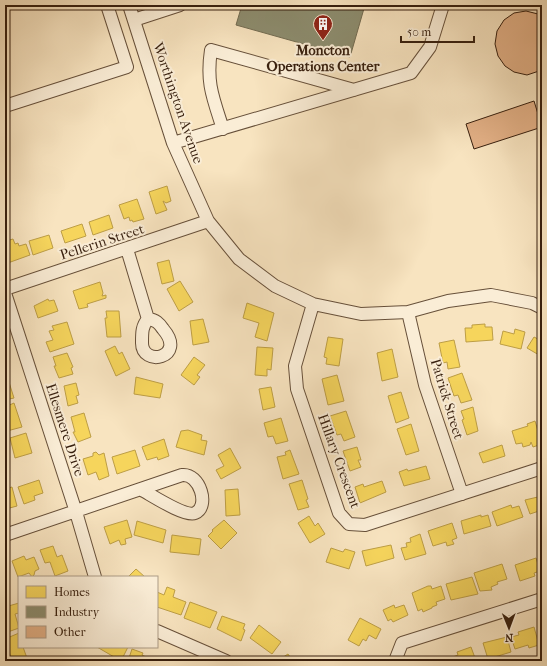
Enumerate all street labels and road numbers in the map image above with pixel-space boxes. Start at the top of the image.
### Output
street label: Worthington Avenue [149,39,207,166]
street label: Pellerin Street [58,220,146,264]
street label: Patrick Street [427,357,467,441]
street label: Ellesmere Drive [42,381,88,479]
street label: Hillary Crescent [314,411,364,511]

